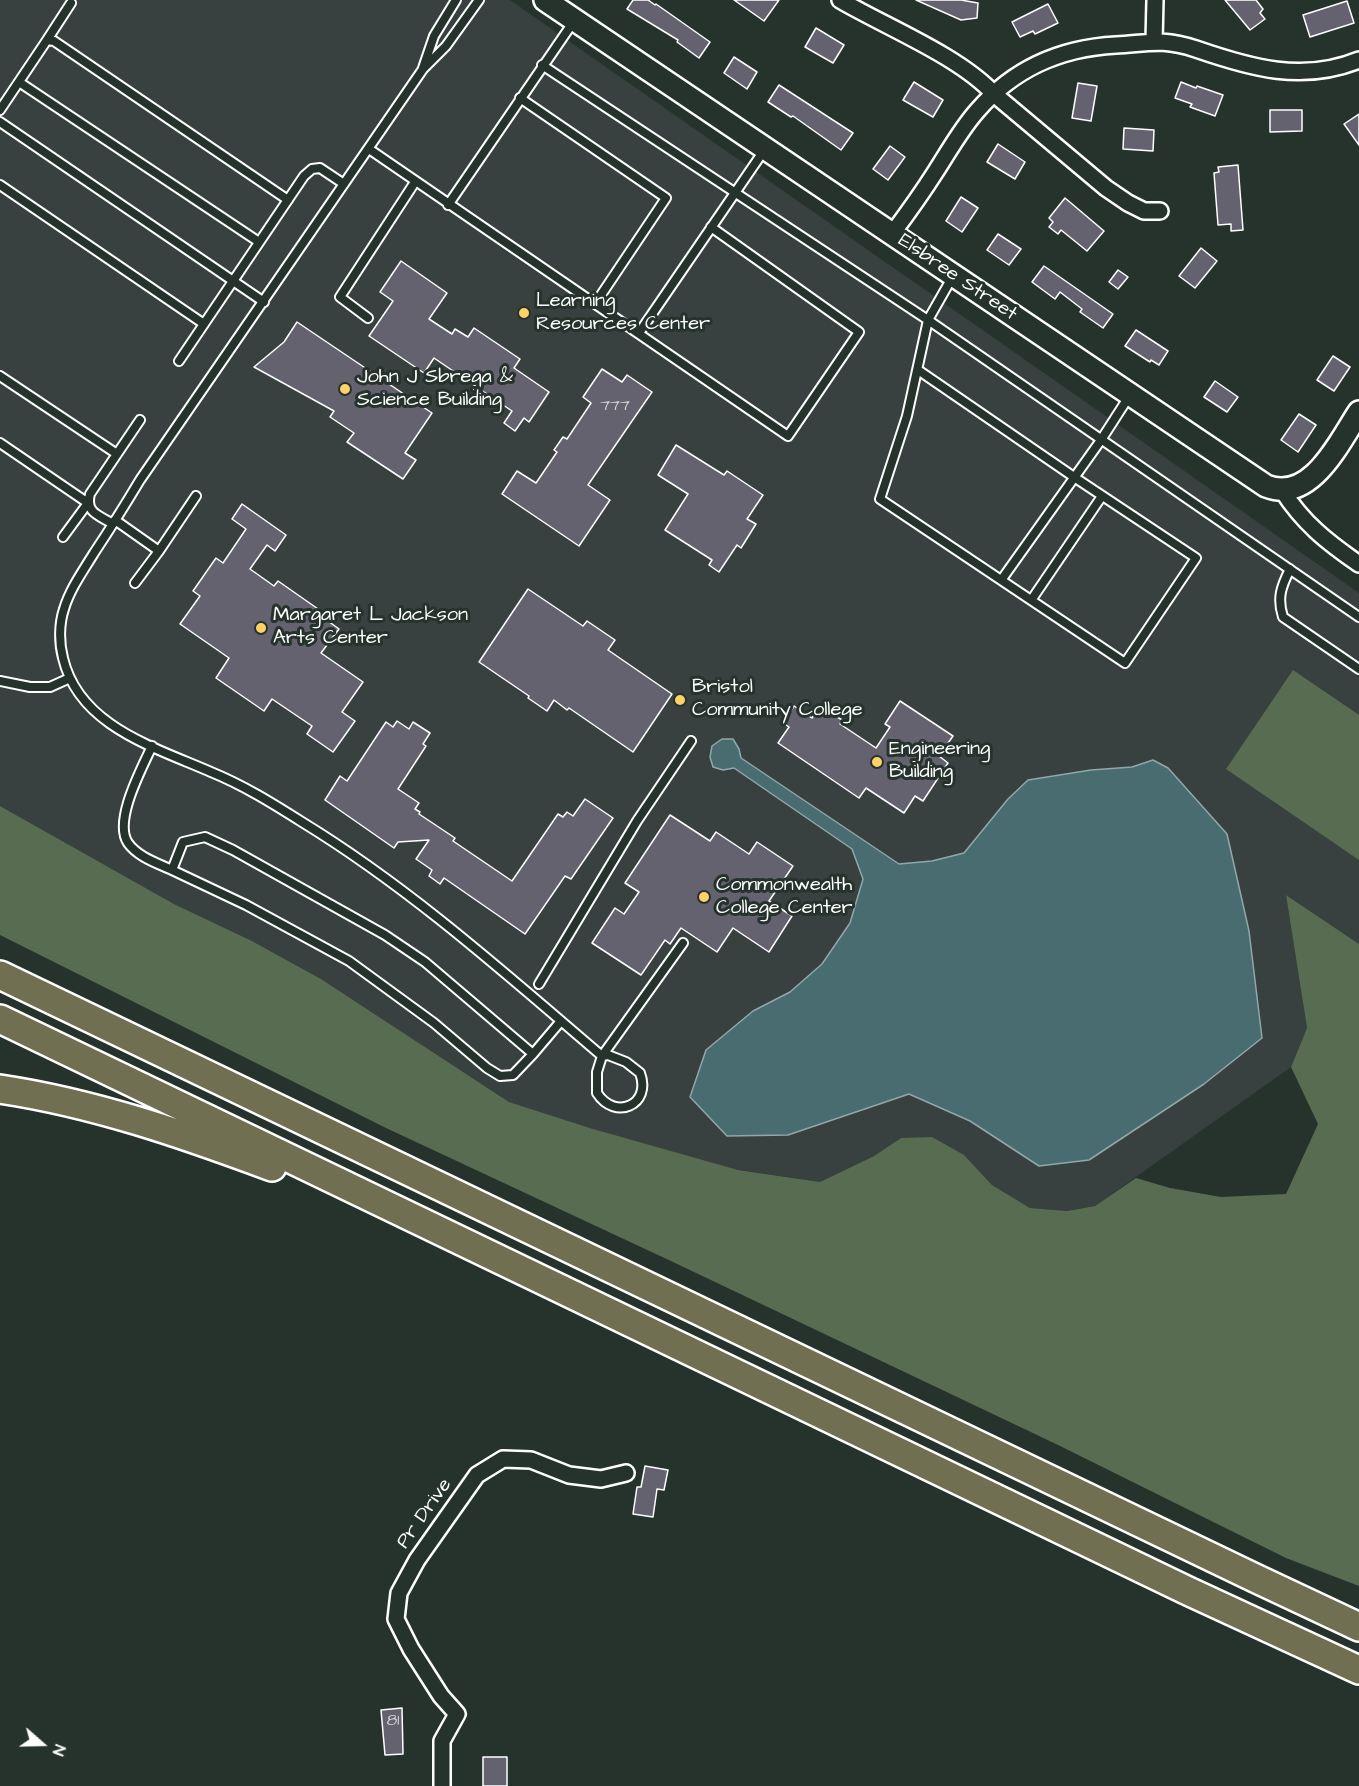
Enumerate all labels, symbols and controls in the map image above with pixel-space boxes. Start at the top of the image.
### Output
street label: Elsbree Street [893,229,1021,327]
place label: Learning Resources Center [536,290,710,337]
marker: Learning Resources Center [517,306,531,320]
place label: John J Sbrega & Science Building [357,366,513,413]
marker: John J Sbrega & Science Building [338,382,352,396]
house number: 777 [600,397,630,417]
place label: Margaret L Jackson Arts Center [273,604,468,651]
marker: Margaret L Jackson Arts Center [254,621,268,635]
place label: Bristol Community College [692,676,862,723]
marker: Bristol Community College [673,693,687,707]
place label: Engineering Building [889,738,990,785]
marker: Engineering Building [870,755,884,769]
place label: Commonwealth College Center [716,874,853,921]
marker: Commonwealth College Center [697,890,711,904]
street label: Pr Drive [392,1474,458,1554]
house number: 81 [387,1712,399,1732]
north arrow [12,1714,72,1774]
text: N [47,1742,71,1759]

